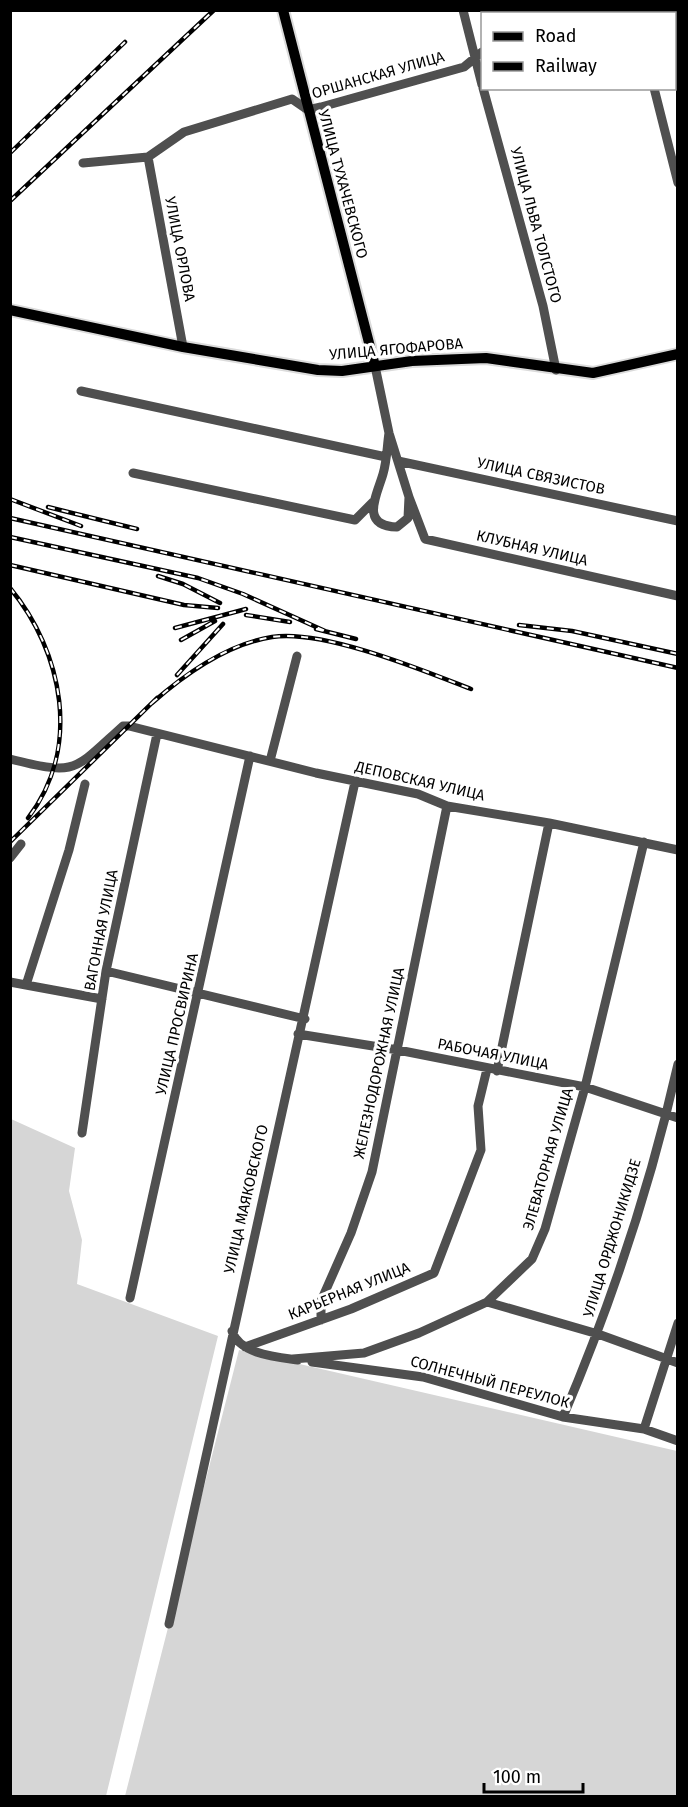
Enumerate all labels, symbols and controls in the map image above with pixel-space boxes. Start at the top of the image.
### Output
legend [481,12,676,90]
text: Road [535,25,577,47]
street label: ОРШАНСКАЯ УЛИЦА [310,47,447,103]
text: Railway [535,55,597,77]
street label: УЛИЦА ТУХАЧЕВСКОГО [314,108,372,260]
street label: УЛИЦА ЛЬВА ТОЛСТОГО [507,145,565,305]
street label: УЛИЦА ОРЛОВА [161,195,199,303]
street label: УЛИЦА ЯГОФАРОВА [328,334,464,364]
street label: УЛИЦА СВЯЗИСТОВ [476,454,606,498]
street label: КЛУБНАЯ УЛИЦА [475,526,590,570]
street label: ДЕПОВСКАЯ УЛИЦА [353,757,487,805]
street label: ВАГОННАЯ УЛИЦА [80,867,122,992]
street label: УЛИЦА ПРОСВИРИНА [152,951,202,1097]
street label: ЖЕЛЕЗНОДОРОЖНАЯ УЛИЦА [350,965,408,1160]
street label: РАБОЧАЯ УЛИЦА [436,1034,550,1074]
street label: ЭЛЕВАТОРНАЯ УЛИЦА [519,1085,577,1232]
street label: УЛИЦА МАЯКОВСКОГО [220,1123,272,1275]
street label: УЛИЦА ОРДЖОНИКИДЗЕ [579,1157,645,1319]
street label: КАРЬЕРНАЯ УЛИЦА [285,1258,413,1324]
street label: СОЛНЕЧНЫЙ ПЕРЕУЛОК [409,1352,572,1412]
scale bar [484,1756,583,1794]
text: 100 m [493,1766,541,1788]

